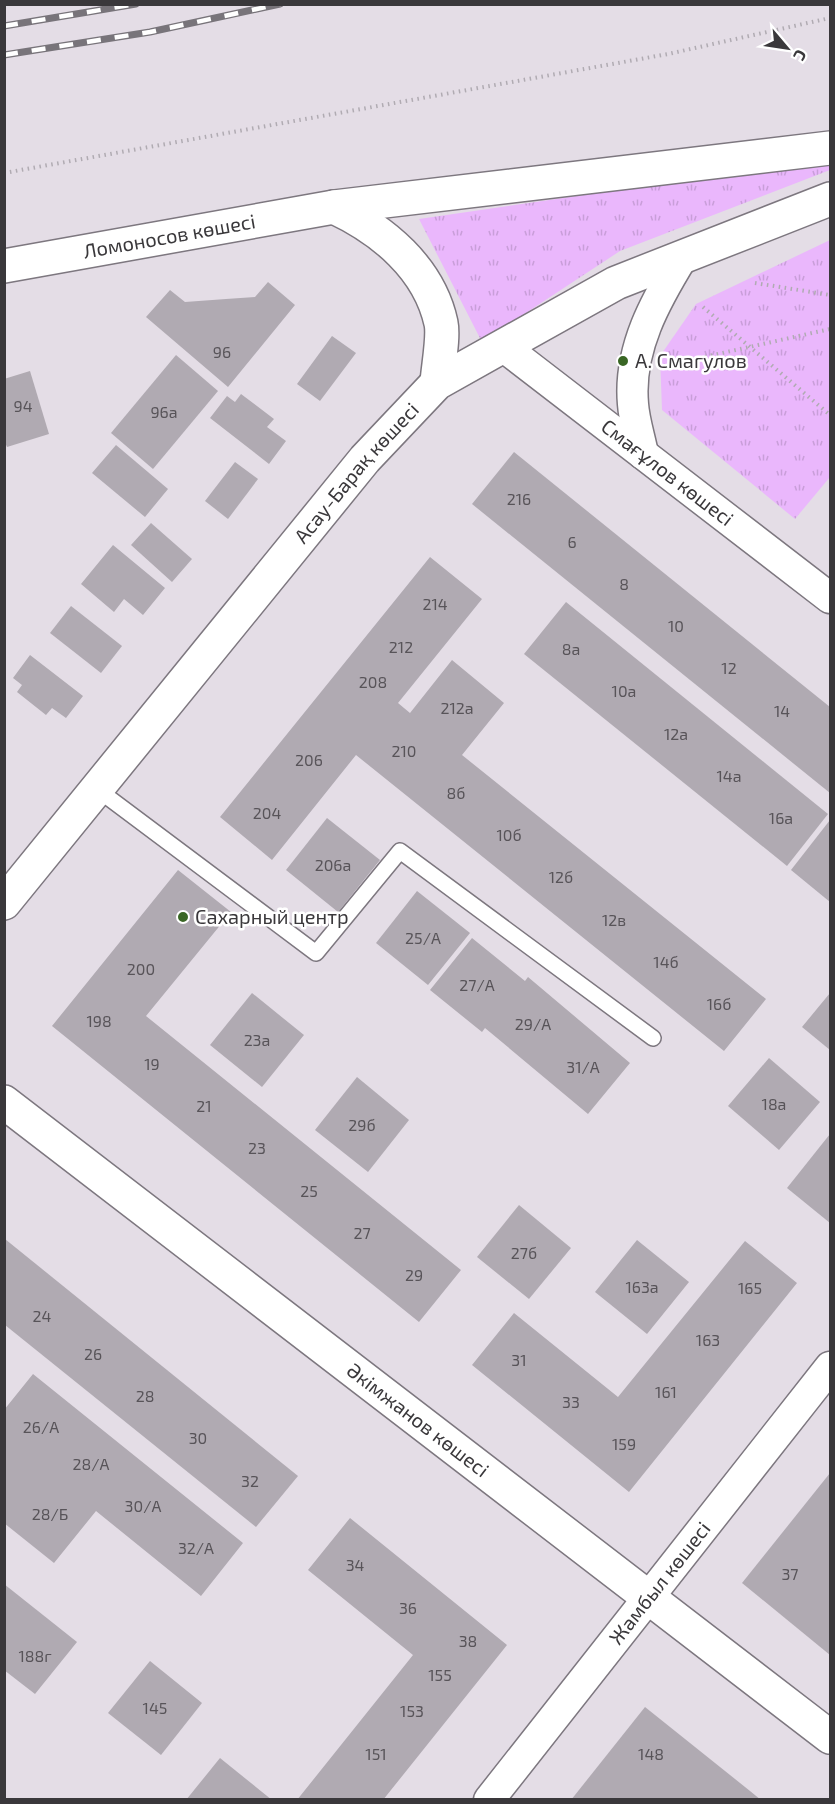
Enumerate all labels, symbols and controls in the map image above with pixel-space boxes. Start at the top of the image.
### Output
north arrow [757,18,817,78]
text: С [790,47,811,64]
street label: Ломоносов көшесі [81,208,257,263]
house number: 96 [213,342,231,361]
place label: А. Смагулов [635,348,747,373]
marker: А. Смагулов [616,354,630,368]
house number: 94 [14,396,33,415]
street label: Асау-Барақ көшесі [289,397,423,548]
house number: 96а [150,402,178,421]
street label: Смағұлов көшесі [597,413,739,530]
house number: 216 [507,489,531,508]
house number: 6 [567,532,577,551]
house number: 8 [619,574,629,593]
house number: 214 [422,594,448,613]
house number: 10 [668,616,684,635]
house number: 212 [389,637,413,656]
house number: 8а [562,639,580,658]
house number: 12 [721,658,737,677]
house number: 208 [359,672,387,691]
house number: 10а [612,681,636,700]
house number: 212а [440,698,474,717]
house number: 14 [774,701,790,720]
house number: 12а [664,724,688,743]
house number: 210 [391,741,417,760]
house number: 206 [295,750,323,769]
house number: 14а [716,766,742,785]
house number: 8б [447,783,465,802]
house number: 204 [253,803,281,822]
house number: 16а [769,808,793,827]
house number: 10б [496,825,522,844]
house number: 206а [315,855,351,874]
house number: 12б [549,867,573,886]
place label: Сахарный центр [195,904,349,928]
marker: Сахарный центр [176,910,190,924]
house number: 12в [602,910,626,929]
house number: 25/А [405,928,441,947]
house number: 14б [653,952,679,971]
house number: 200 [127,959,155,978]
house number: 27/А [459,975,495,994]
house number: 16б [707,994,731,1013]
house number: 198 [86,1011,112,1030]
house number: 29/А [515,1014,551,1033]
house number: 23а [244,1030,270,1049]
house number: 19 [144,1054,160,1073]
house number: 31/А [566,1057,600,1076]
house number: 18а [762,1094,786,1113]
house number: 21 [196,1096,212,1115]
house number: 29б [348,1115,376,1134]
house number: 23 [248,1138,266,1157]
house number: 25 [300,1181,318,1200]
house number: 27 [353,1223,371,1242]
house number: 27б [511,1243,537,1262]
house number: 29 [405,1265,423,1284]
house number: 163а [625,1277,659,1296]
house number: 165 [738,1278,762,1297]
house number: 24 [33,1306,52,1325]
house number: 163 [696,1330,720,1349]
house number: 26 [84,1344,102,1363]
house number: 31 [511,1350,527,1369]
street label: Әкімжанов көшесі [343,1357,494,1481]
house number: 161 [655,1382,677,1401]
house number: 28 [136,1386,154,1405]
house number: 33 [562,1392,580,1411]
house number: 26/А [23,1417,59,1436]
house number: 30 [189,1428,207,1447]
house number: 159 [612,1434,636,1453]
house number: 28/А [73,1454,110,1473]
house number: 32 [241,1471,259,1490]
house number: 30/А [125,1496,161,1515]
house number: 28/Б [32,1504,68,1523]
street label: Жамбыл көшесі [603,1516,715,1649]
house number: 32/А [178,1538,214,1557]
house number: 34 [346,1555,365,1574]
house number: 37 [781,1564,799,1583]
house number: 36 [399,1598,417,1617]
house number: 38 [459,1631,477,1650]
house number: 188г [18,1646,52,1665]
house number: 155 [428,1665,452,1684]
house number: 145 [143,1698,167,1717]
house number: 153 [400,1701,424,1720]
house number: 151 [365,1744,387,1763]
house number: 148 [638,1744,664,1763]

